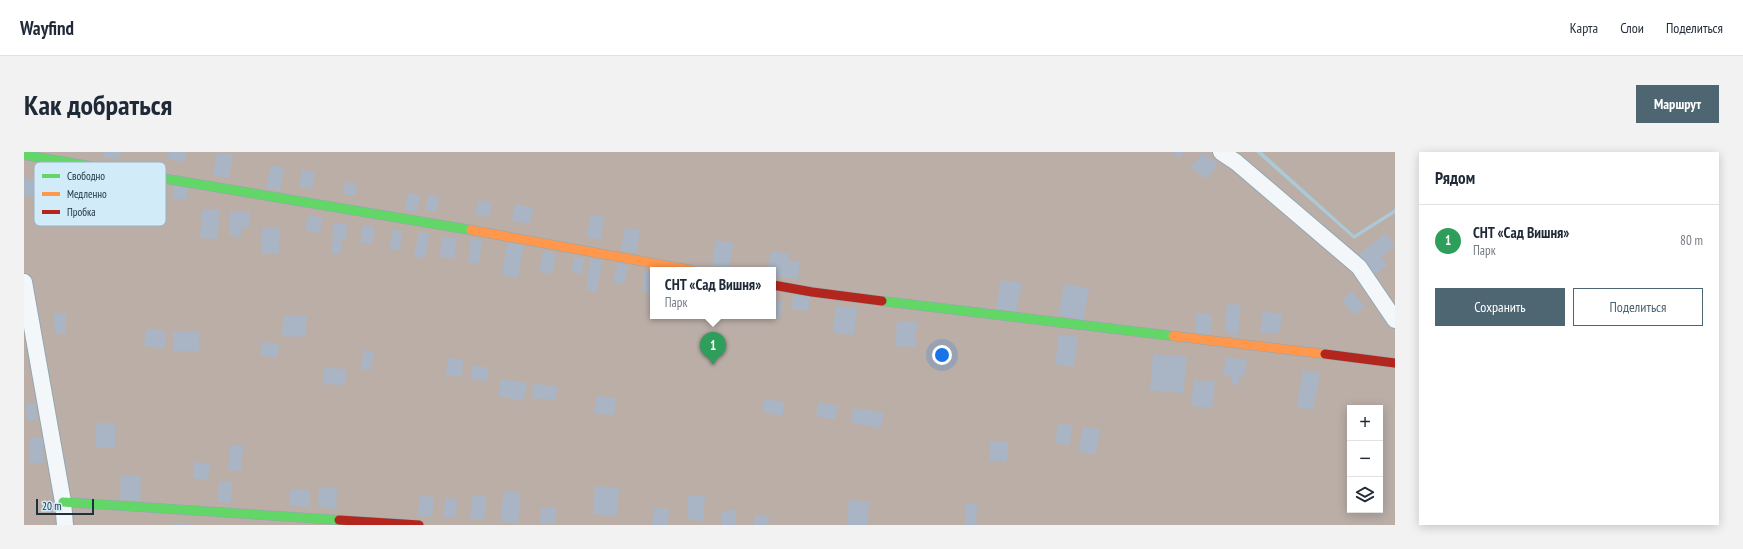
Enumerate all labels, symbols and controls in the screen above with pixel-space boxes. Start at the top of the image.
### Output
text: Wayfind [20,16,74,40]
text: Карта [1570,19,1598,37]
text: Слои [1620,19,1644,37]
text: Поделиться [1666,19,1723,37]
button: Маршрут [1636,85,1719,123]
text: Как добраться [24,86,172,123]
legend [34,162,166,226]
text: Рядом [1435,167,1475,189]
text: Свободно [67,169,105,183]
text: Медленно [67,187,107,201]
text: Пробка [67,205,96,219]
text: СНТ «Сад Вишня» [1473,223,1569,242]
text: 1 [1445,232,1451,249]
text: 80 m [1680,232,1703,249]
text: Парк [1473,242,1496,259]
popup [650,267,776,319]
text: СНТ «Сад Вишня» [665,275,761,294]
button: Сохранить [1435,288,1565,326]
button: Поделиться [1573,288,1703,326]
text: Парк [665,294,688,311]
pin: 1 [700,332,726,365]
your location [932,345,952,365]
map controls [1347,405,1383,513]
button: + [1347,405,1383,441]
button: − [1347,441,1383,477]
button: layers [1347,477,1383,513]
scale bar [36,497,94,516]
text: 20 m [42,499,61,513]

